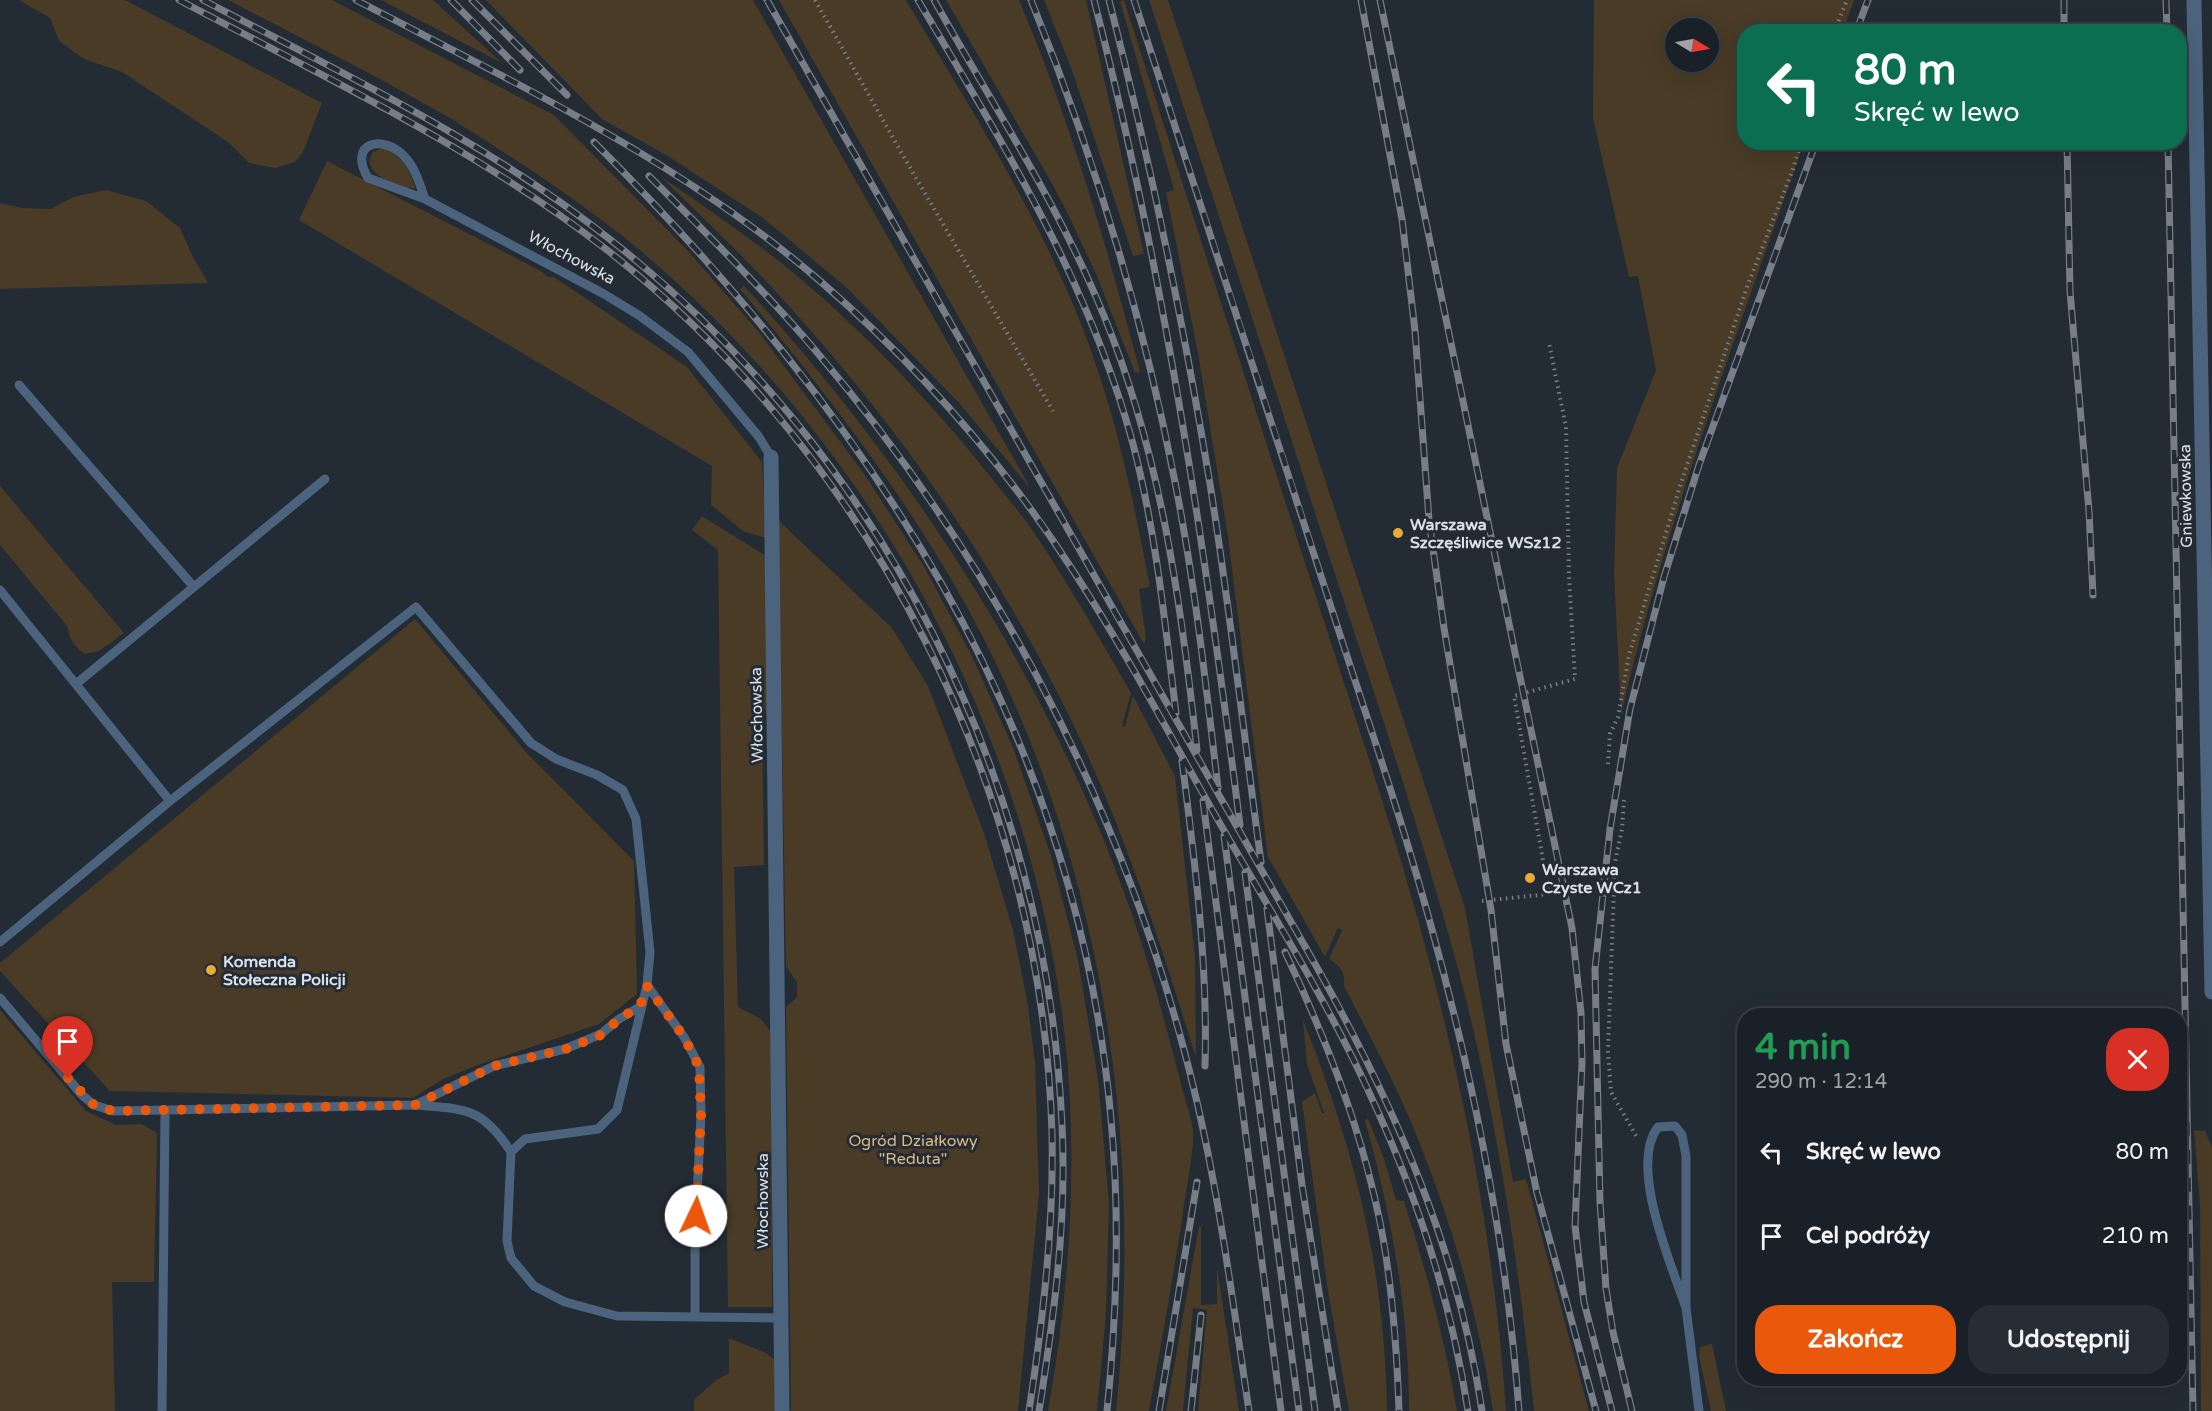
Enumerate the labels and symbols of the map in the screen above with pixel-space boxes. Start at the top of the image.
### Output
north arrow [1665,18,1719,72]
street label: Włochowska [525,227,619,289]
street label: Gniewkowska [2175,444,2197,548]
place label: Warszawa Szczęśliwice WSz12 [1410,515,1561,553]
marker: Warszawa Szczęśliwice WSz12 [1391,526,1405,540]
street label: Włochowska [746,667,768,763]
place label: Warszawa Czyste WCz1 [1542,860,1642,898]
marker: Warszawa Czyste WCz1 [1523,871,1537,885]
place label: Komenda Stołeczna Policji [223,952,346,990]
marker: Komenda Stołeczna Policji [204,963,218,977]
pin [42,1016,93,1078]
park label: Ogród Działkowy "Reduta" [848,1131,978,1169]
street label: Włochowska [753,1153,773,1249]
position arrow [664,1184,728,1248]

